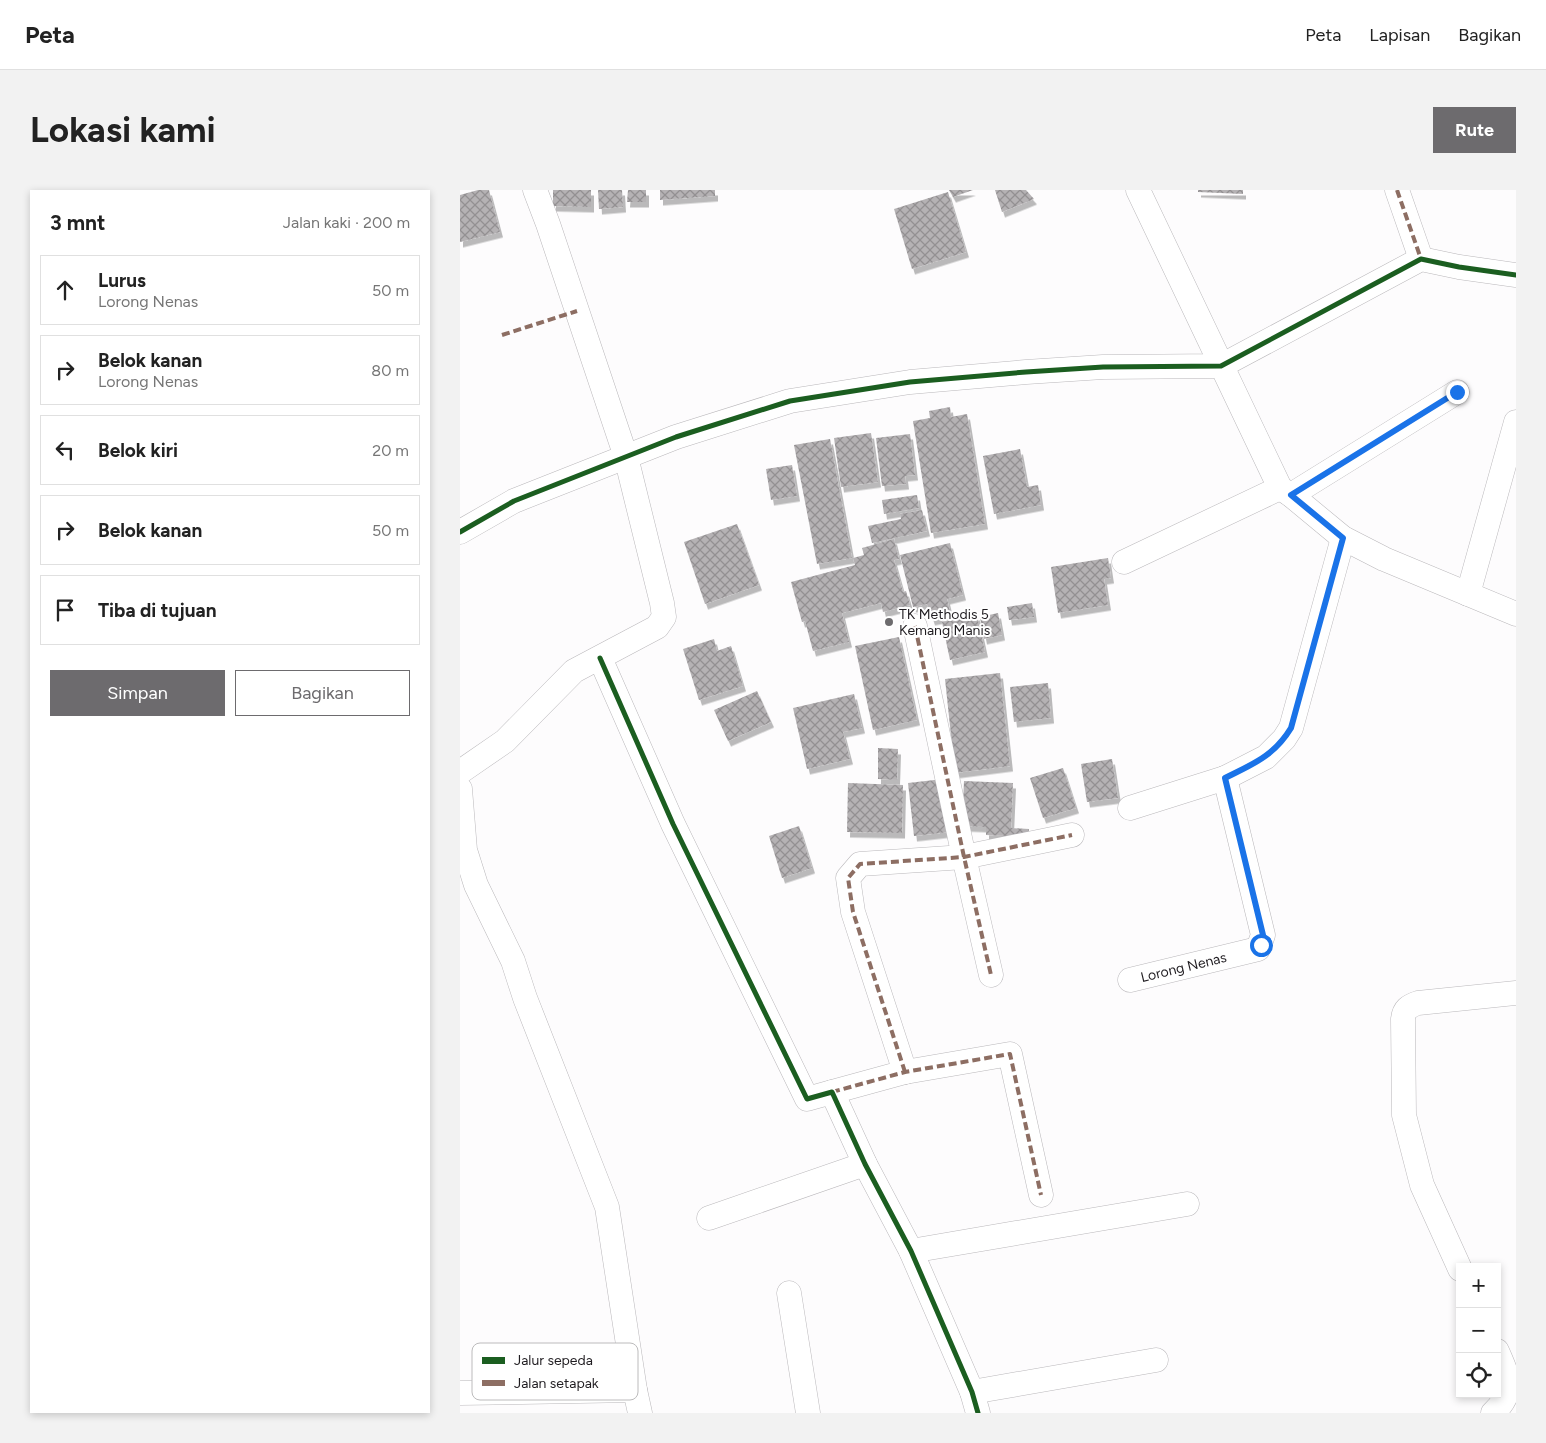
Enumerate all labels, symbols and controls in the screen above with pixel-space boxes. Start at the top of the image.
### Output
text: Peta [25,20,75,49]
text: Peta [1305,24,1341,46]
text: Lapisan [1369,24,1430,46]
text: Bagikan [1458,24,1521,46]
button: Rute [1433,107,1516,153]
text: Lokasi kami [30,109,216,151]
text: 3 mnt [50,210,105,235]
text: Jalan kaki · 200 m [283,213,410,232]
text: Lurus [98,269,146,292]
icon: ahead [51,276,79,304]
text: 50 m [372,281,409,300]
text: Lorong Nenas [98,292,198,311]
text: Belok kanan [98,349,202,372]
icon: right [51,356,79,384]
text: 80 m [371,361,409,380]
text: Lorong Nenas [98,372,198,391]
route end [1446,381,1469,404]
icon: left [51,436,79,464]
text: Belok kiri [98,439,178,462]
text: 20 m [372,441,409,460]
icon: right [51,516,79,544]
text: Belok kanan [98,519,202,542]
text: 50 m [372,521,409,540]
icon: arrive [51,596,79,624]
text: Tiba di tujuan [98,599,217,622]
place label: TK Methodis 5 Kemang Manis [899,606,990,639]
marker: TK Methodis 5 Kemang Manis [883,616,895,628]
button: Simpan [50,670,225,716]
button: Bagikan [235,670,410,716]
route start [1250,934,1273,957]
street label: Lorong Nenas [1139,948,1228,986]
map controls [1456,1263,1501,1398]
button: + [1456,1263,1501,1308]
button: − [1456,1308,1501,1353]
legend [472,1343,638,1400]
text: Jalur sepeda [514,1352,593,1369]
button: locate [1456,1353,1501,1398]
text: Jalan setapak [514,1375,599,1392]

